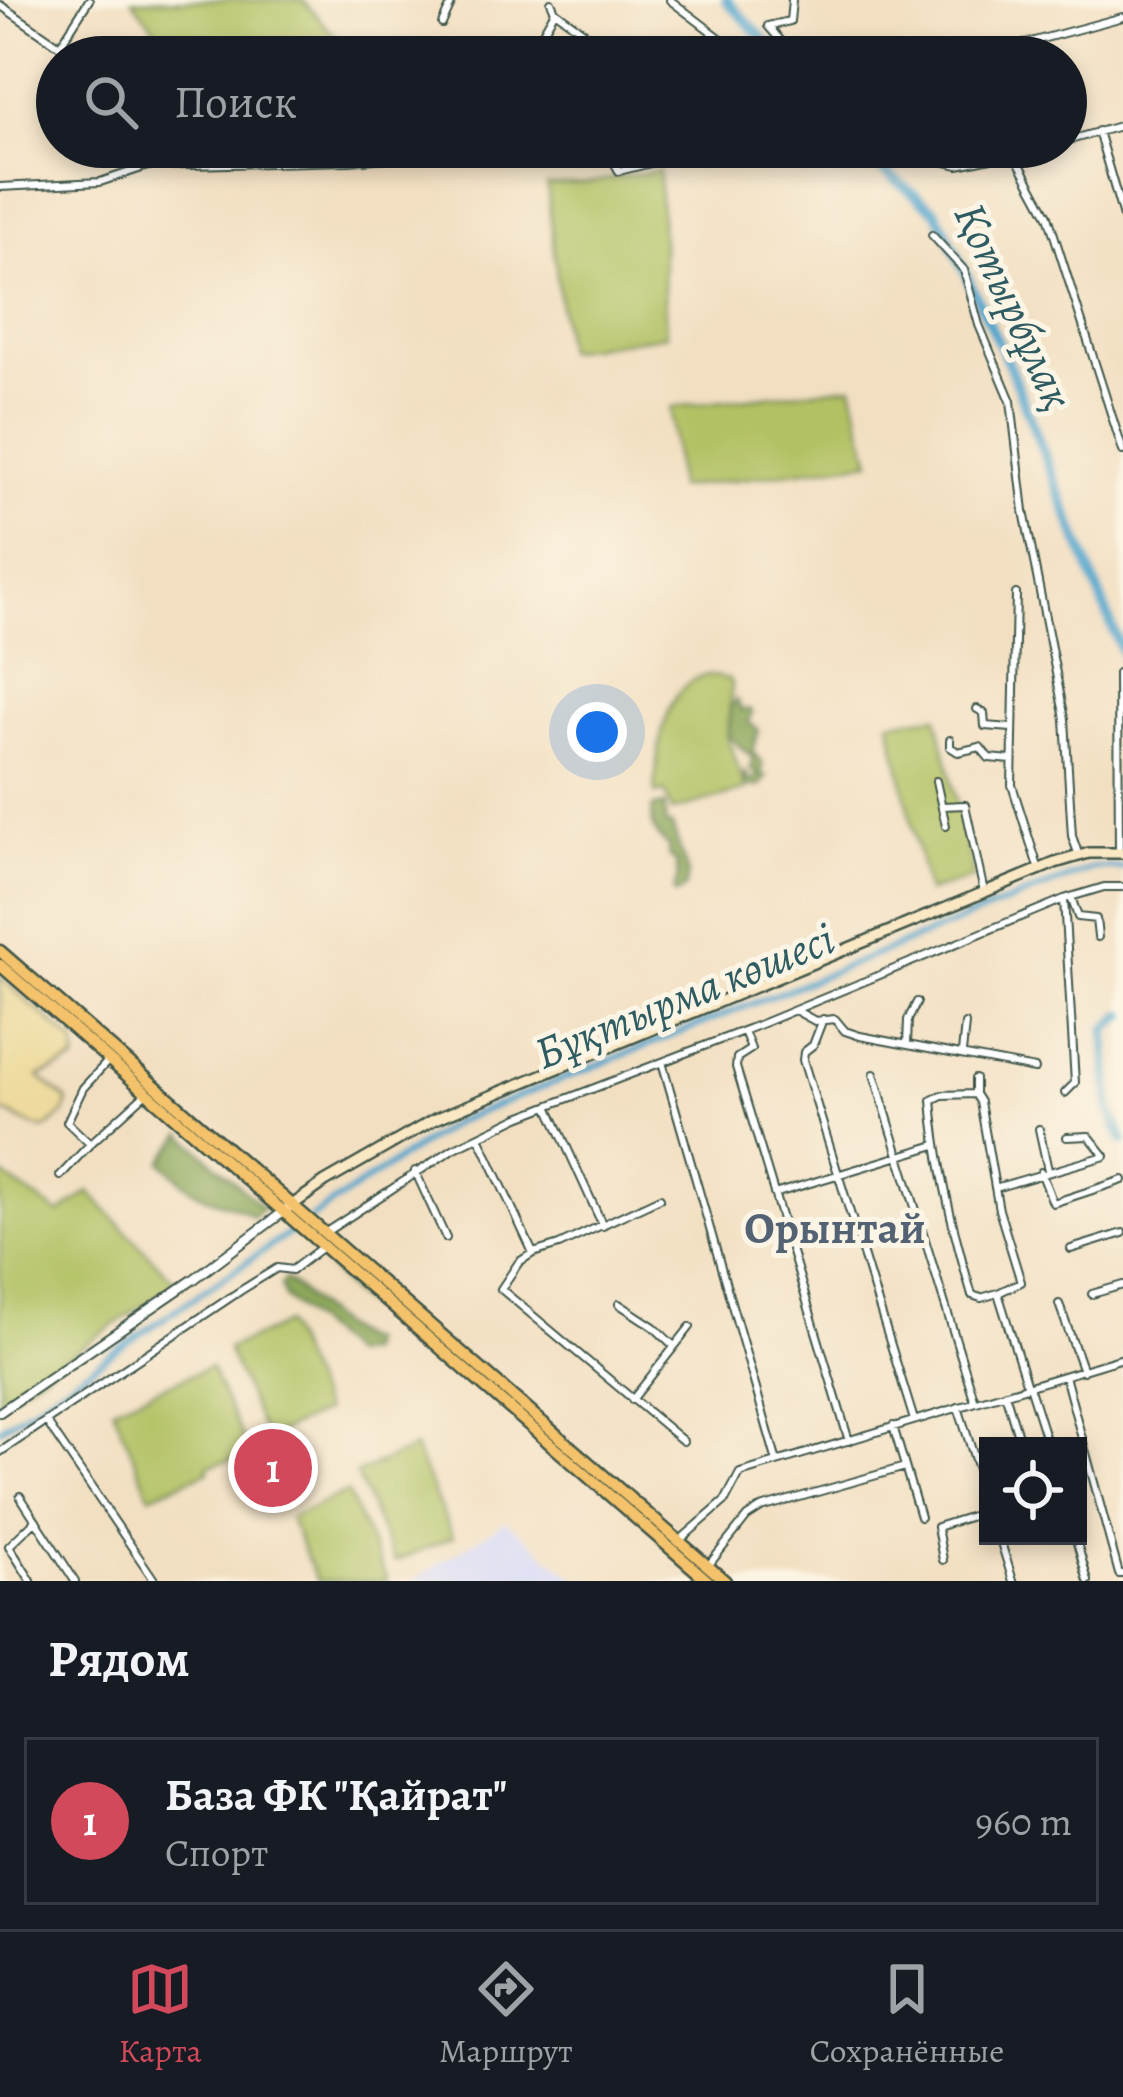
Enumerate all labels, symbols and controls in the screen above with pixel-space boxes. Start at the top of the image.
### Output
search box [36,36,1087,168]
icon: search [78,69,144,135]
text: Поиск [174,71,297,133]
water label: Қотырбұлақ [939,193,1089,420]
your location [567,702,627,762]
water label: Бұқтырма көшесі [525,908,844,1084]
district label: Орынтай [744,1197,926,1259]
pin: 1 [234,1423,312,1513]
map controls [979,1437,1087,1545]
button: locate [979,1437,1087,1545]
text: Рядом [48,1624,190,1694]
text: База ФК "Қайрат" [165,1764,507,1826]
text: 1 [83,1795,97,1848]
text: 960 m [975,1795,1072,1848]
text: Спорт [165,1826,268,1879]
tab: Карта [119,1956,202,2073]
tab: Маршрут [439,1956,573,2073]
tab: Сохранённые [810,1956,1004,2073]

